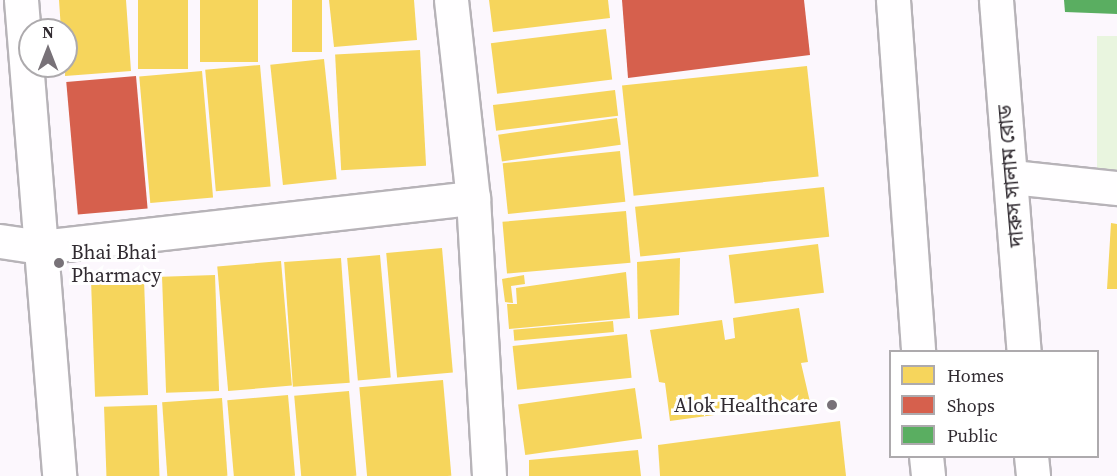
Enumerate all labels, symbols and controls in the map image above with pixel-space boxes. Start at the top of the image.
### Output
north arrow [18,18,78,78]
text: N [42,21,54,43]
street label: দারুস সালাম রোড [993,104,1029,248]
place label: Bhai Bhai Pharmacy [71,240,162,287]
marker: Bhai Bhai Pharmacy [52,256,66,270]
legend [889,350,1099,458]
text: Homes [947,363,1004,388]
place label: Alok Healthcare [674,393,818,417]
text: Shops [947,393,995,418]
marker: Alok Healthcare [823,396,841,414]
text: Public [947,423,998,448]

